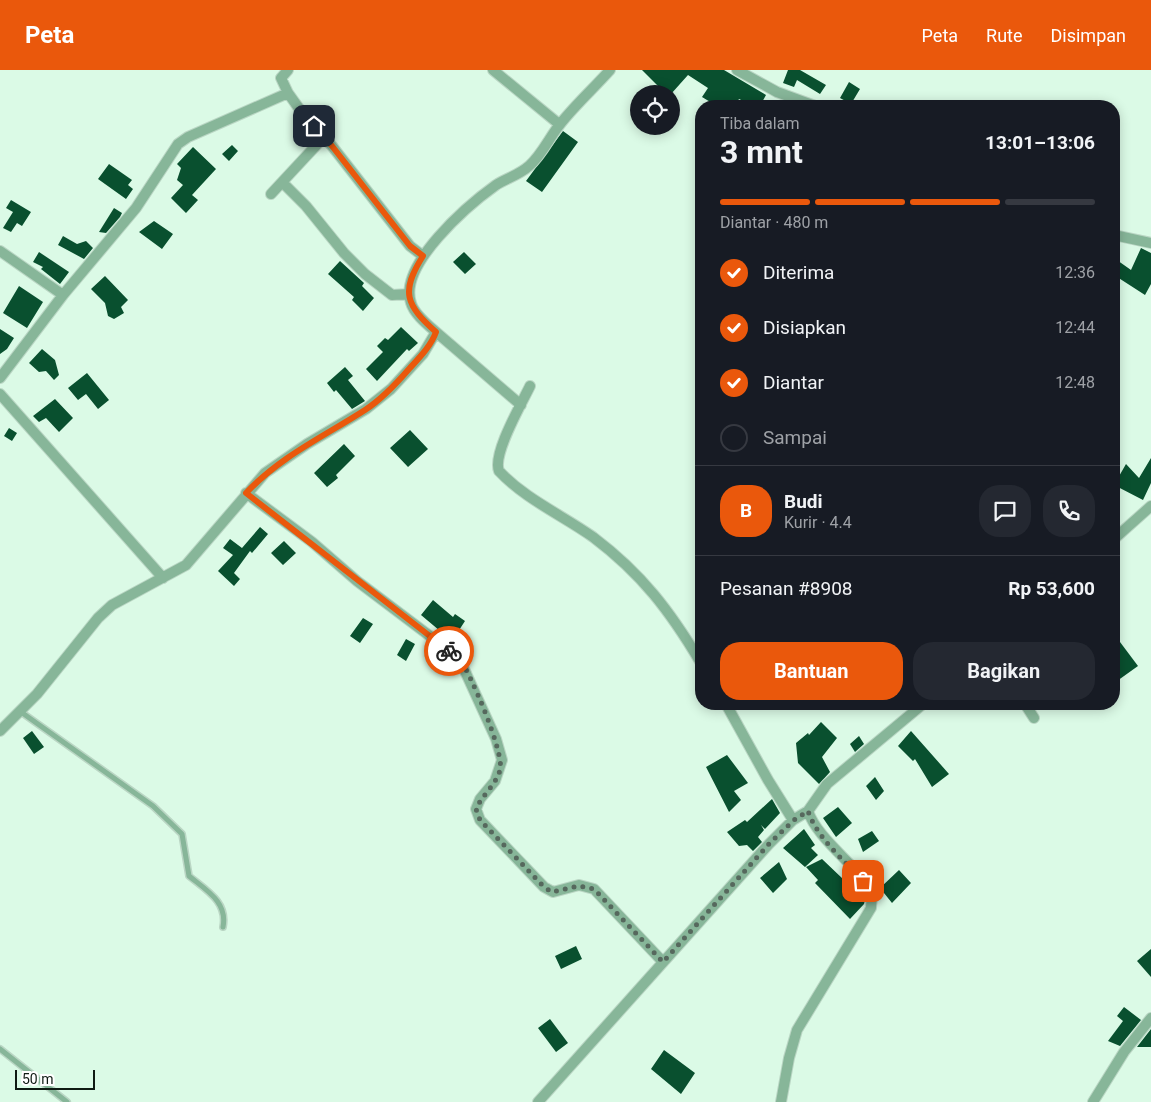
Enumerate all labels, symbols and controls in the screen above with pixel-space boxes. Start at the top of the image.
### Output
text: Peta [25,21,74,49]
text: Peta [922,25,958,46]
text: Rute [986,25,1023,46]
text: Disimpan [1051,25,1126,46]
map controls [630,85,680,135]
button: locate [630,85,680,135]
pin [293,105,335,147]
icon: home [300,112,328,140]
text: Tiba dalam [720,114,799,133]
text: 13:01–13:06 [985,131,1095,154]
text: 3 mnt [720,133,803,171]
text: Diantar · 480 m [720,213,828,232]
icon: check [720,259,748,287]
text: Diterima [763,261,834,284]
text: 12:36 [1055,263,1095,282]
icon: check [720,314,748,342]
text: Disiapkan [763,316,846,339]
text: 12:44 [1055,318,1095,337]
icon: check [720,369,748,397]
text: Diantar [763,371,824,394]
text: 12:48 [1055,373,1095,392]
text: Sampai [763,426,827,449]
button: chat [979,485,1031,537]
button: phone [1043,485,1095,537]
text: Budi [784,490,823,513]
text: B [740,499,752,522]
text: Kurir · 4.4 [784,513,852,532]
text: Pesanan #8908 [720,577,853,600]
text: Rp 53,600 [1008,577,1095,600]
courier [424,626,474,676]
icon: bike [435,637,463,665]
button: Bantuan [720,642,903,700]
button: Bagikan [913,642,1095,700]
pin [842,860,884,902]
icon: bag [849,867,877,895]
scale bar [15,1067,95,1090]
text: 50 m [22,1071,54,1087]

